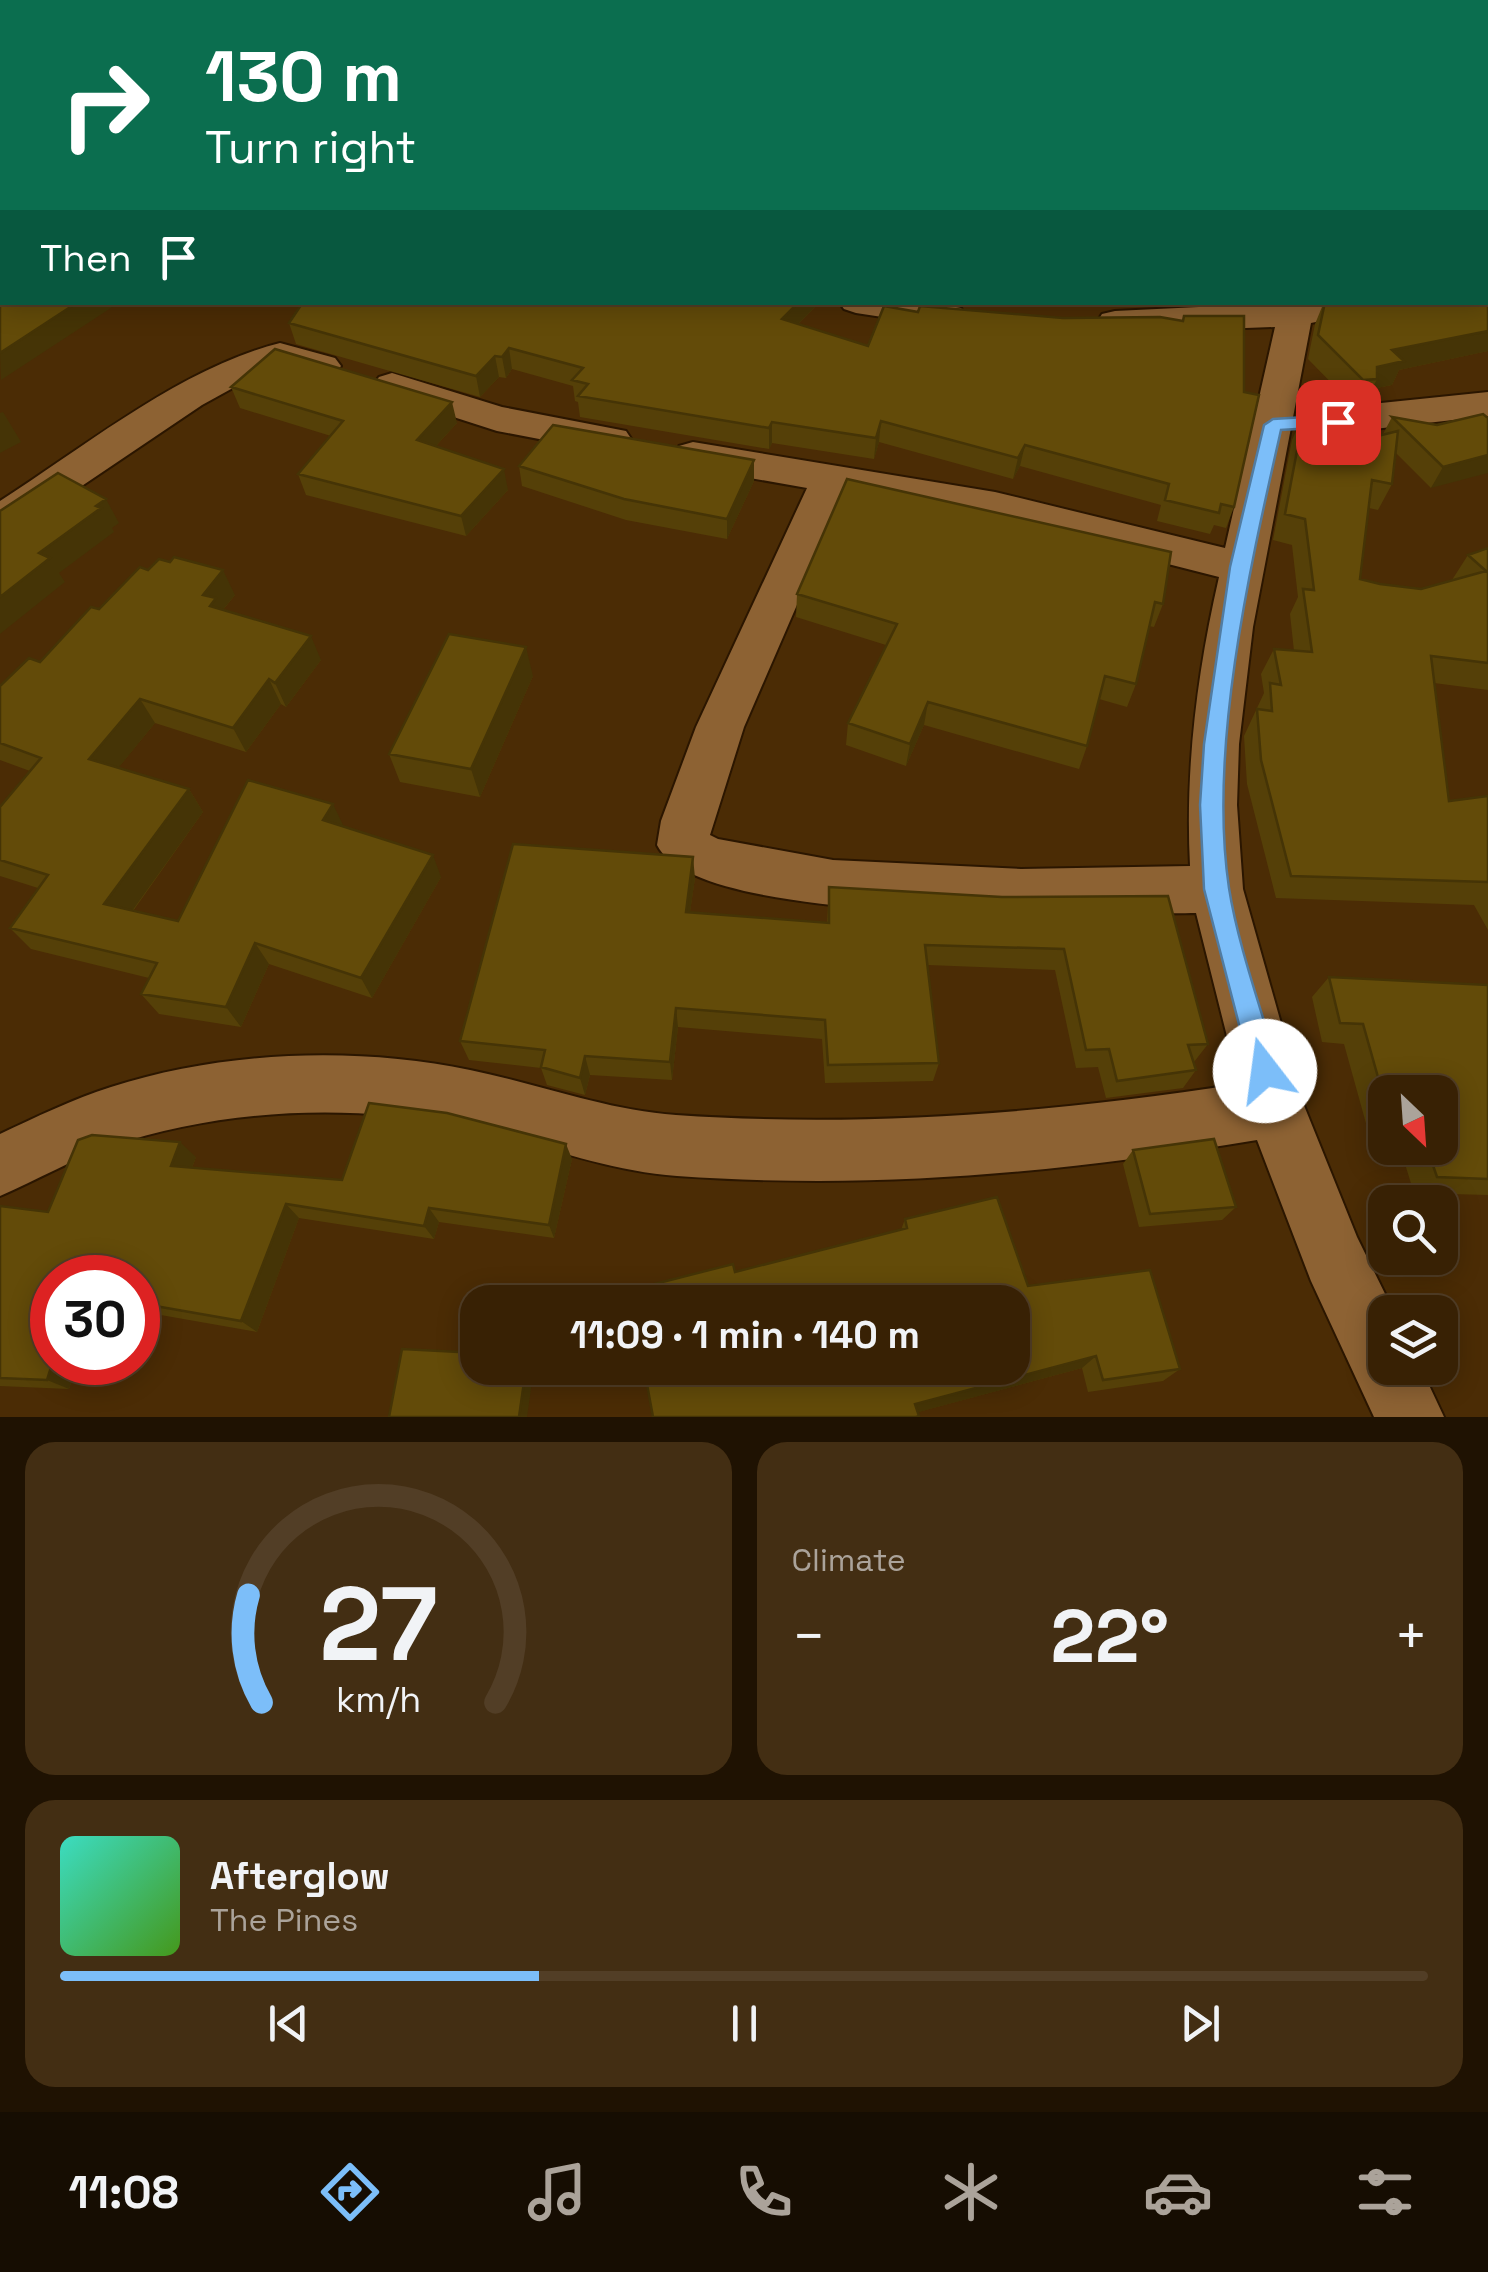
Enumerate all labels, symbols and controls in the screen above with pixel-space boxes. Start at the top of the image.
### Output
text: 130 m [205,32,402,121]
icon: right [40,40,170,170]
text: Turn right [205,119,416,176]
icon: arrive [151,230,206,285]
text: Then [40,234,131,282]
pin [1296,380,1381,465]
icon: arrive [1311,395,1366,450]
position arrow [1213,1019,1317,1123]
north arrow [1368,1075,1458,1165]
map controls [1368,1075,1458,1385]
button: search [1368,1185,1458,1275]
speed limit sign: 30 [30,1255,160,1385]
button: layers [1368,1295,1458,1385]
text: 11:09 · 1 min · 140 m [570,1311,920,1359]
text: Climate [792,1540,906,1580]
text: 27 [319,1558,437,1690]
text: 22° [1050,1588,1169,1684]
text: − [792,1601,826,1671]
text: + [1394,1601,1428,1671]
text: km/h [336,1677,421,1722]
text: Afterglow [210,1852,390,1900]
text: The Pines [210,1900,358,1940]
icon: previous [261,1996,316,2051]
icon: pause [717,1996,772,2051]
icon: next [1173,1996,1228,2051]
icon: directions [315,2157,385,2227]
icon: music [522,2157,592,2227]
icon: phone [729,2157,799,2227]
icon: climate [936,2157,1006,2227]
icon: car [1143,2157,1213,2227]
icon: filters [1350,2157,1420,2227]
text: 11:08 [68,2164,179,2221]

